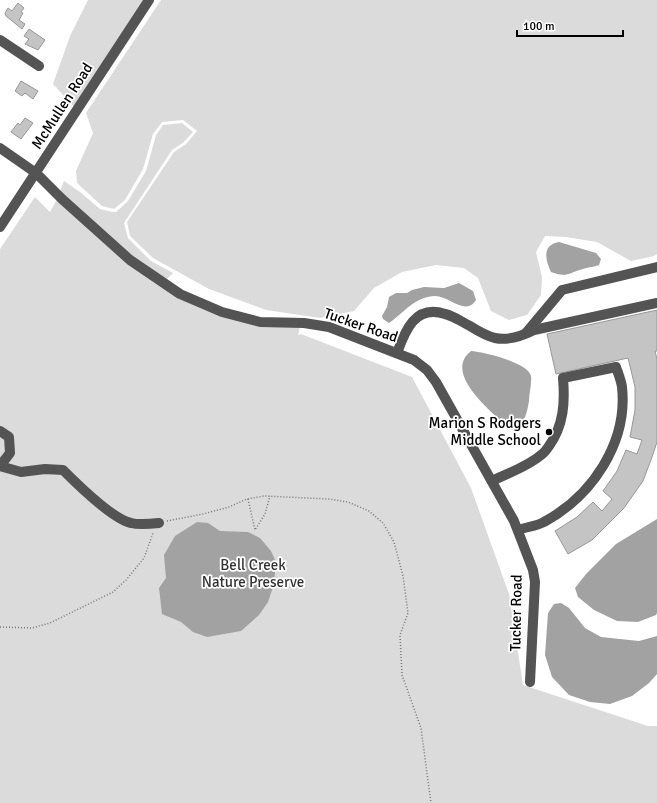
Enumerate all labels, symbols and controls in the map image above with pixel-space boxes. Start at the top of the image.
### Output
scale bar [517,12,623,38]
text: 100 m [523,19,555,34]
street label: McMullen Road [27,60,97,152]
street label: Tucker Road [322,304,400,346]
place label: Marion S Rodgers Middle School [428,414,541,449]
marker: Marion S Rodgers Middle School [544,427,554,437]
park label: Bell Creek Nature Preserve [202,556,304,591]
street label: Tucker Road [506,574,526,652]

